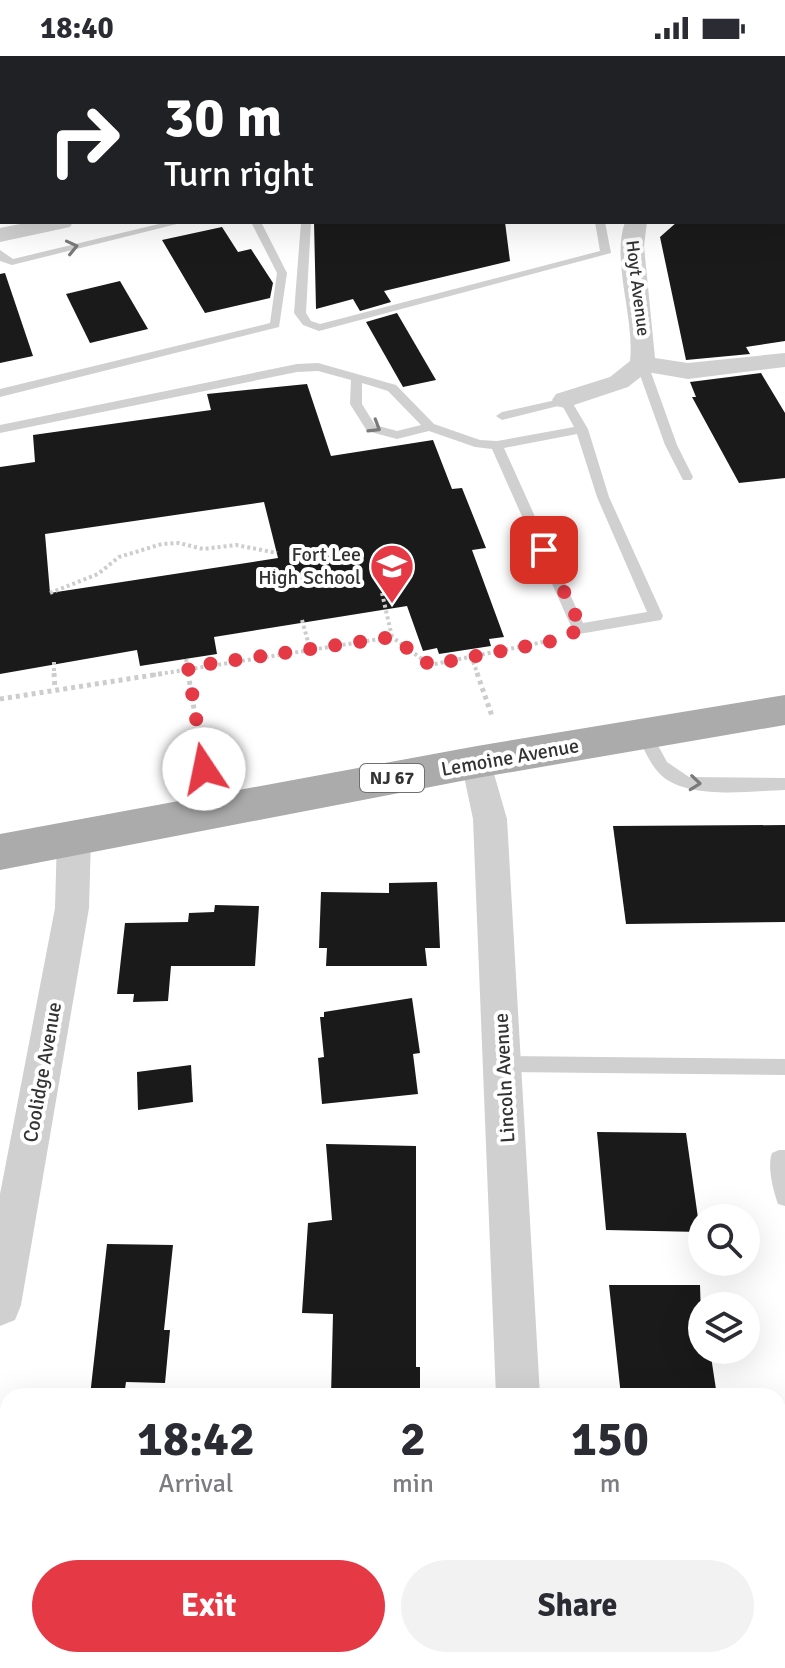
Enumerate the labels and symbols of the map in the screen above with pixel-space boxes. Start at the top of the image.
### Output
street label: Hoyt Avenue [621,239,655,337]
one-way arrow [65,240,79,257]
one-way arrow [366,417,381,433]
pin [510,516,578,584]
place label: Fort Lee High School [258,542,361,590]
school or university icon: Fort Lee High School [368,542,416,605]
position arrow [162,727,246,811]
street label: Lemoine Avenue [439,733,581,782]
road number: NJ 67 [360,764,424,792]
one-way arrow [689,775,702,792]
street label: Coolidge Avenue [18,1000,67,1144]
street label: Lincoln Avenue [489,1012,520,1143]

